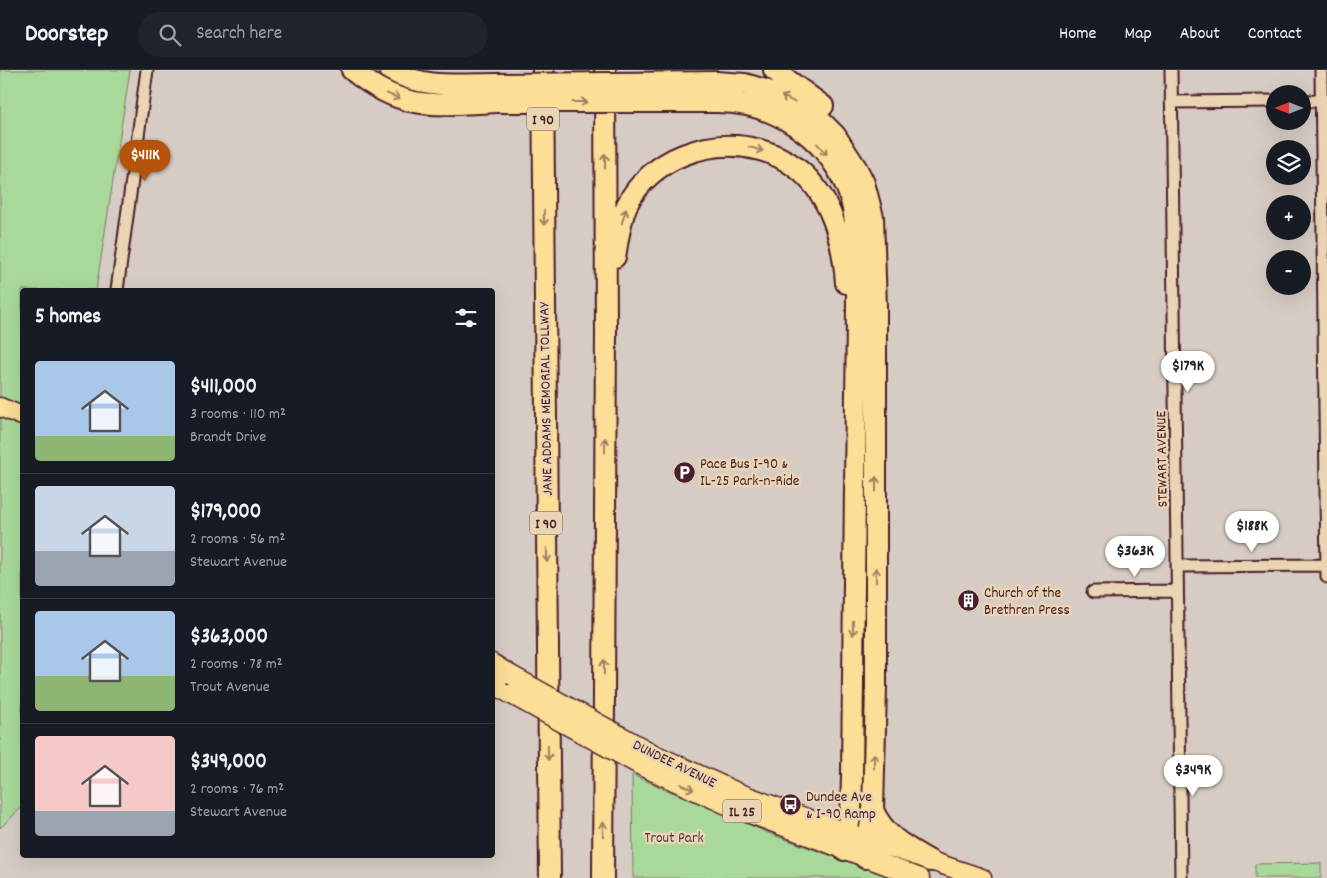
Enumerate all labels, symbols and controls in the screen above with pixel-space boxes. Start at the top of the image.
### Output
search box [138,12,488,57]
text: Doorstep [25,18,108,52]
icon: search [156,21,184,49]
text: Search here [196,21,282,48]
text: Home [1059,22,1096,47]
text: Map [1124,22,1152,47]
text: About [1180,22,1220,47]
text: Contact [1248,22,1302,47]
north arrow [1266,85,1311,130]
map controls [1266,85,1311,295]
one-way arrow [385,91,400,101]
one-way arrow [780,94,795,104]
one-way arrow [571,97,587,107]
road number: I 90 [527,108,559,131]
pin: $411K [110,140,180,182]
button: layers [1266,140,1311,185]
one-way arrow [816,142,828,155]
text: $411K [130,144,160,167]
one-way arrow [747,145,763,154]
one-way arrow [600,154,610,170]
button: + [1266,195,1311,240]
one-way arrow [620,208,630,224]
one-way arrow [539,209,549,225]
button: − [1266,250,1311,295]
street label: JANE ADDAMS MEMORIAL TOLLWAY [534,301,560,496]
text: 5 homes [35,303,101,333]
icon: filters [452,304,480,332]
pin: $179K [1153,350,1223,393]
text: $179K [1172,355,1204,378]
text: $411,000 [190,373,257,403]
icon: home [75,381,135,441]
text: 3 rooms · 110 m² [190,403,286,426]
street label: STEWART AVENUE [1151,410,1175,507]
text: Brandt Drive [190,426,266,449]
one-way arrow [600,437,610,453]
place label: Pace Bus I-90 & IL-25 Park-n-Ride [700,454,800,493]
parking icon: Pace Bus I-90 & IL-25 Park-n-Ride [672,460,696,484]
one-way arrow [871,476,881,492]
text: $179,000 [190,498,261,528]
icon: home [75,506,135,566]
pin: $188K [1217,510,1287,553]
road number: I 90 [530,512,562,534]
text: $188K [1236,515,1268,538]
text: 2 rooms · 56 m² [190,528,285,551]
pin: $363K [1100,536,1170,578]
text: $363K [1116,540,1154,563]
one-way arrow [542,546,552,563]
text: Stewart Avenue [190,551,287,574]
one-way arrow [871,567,881,584]
place label: Church of the Brethren Press [984,583,1070,622]
building icon: Church of the Brethren Press [956,589,980,613]
one-way arrow [848,620,858,636]
text: $363,000 [190,623,268,653]
icon: home [75,631,135,691]
text: 2 rooms · 78 m² [190,653,283,676]
one-way arrow [599,659,609,676]
text: Trout Avenue [190,676,270,699]
street label: DUNDEE AVENUE [628,735,720,795]
one-way arrow [544,744,553,760]
text: $349,000 [190,748,267,778]
one-way arrow [869,753,879,770]
pin: $349K [1158,754,1228,797]
icon: home [75,756,135,816]
text: $349K [1175,759,1211,782]
text: 2 rooms · 76 m² [190,778,284,801]
one-way arrow [679,783,694,792]
place label: Dundee Ave & I-90 Ramp [806,787,876,826]
bus stop icon: Dundee Ave & I-90 Ramp [778,793,802,817]
road number: IL 25 [723,799,761,822]
text: Stewart Avenue [190,801,287,824]
one-way arrow [598,822,608,838]
park label: Trout Park [644,828,704,850]

